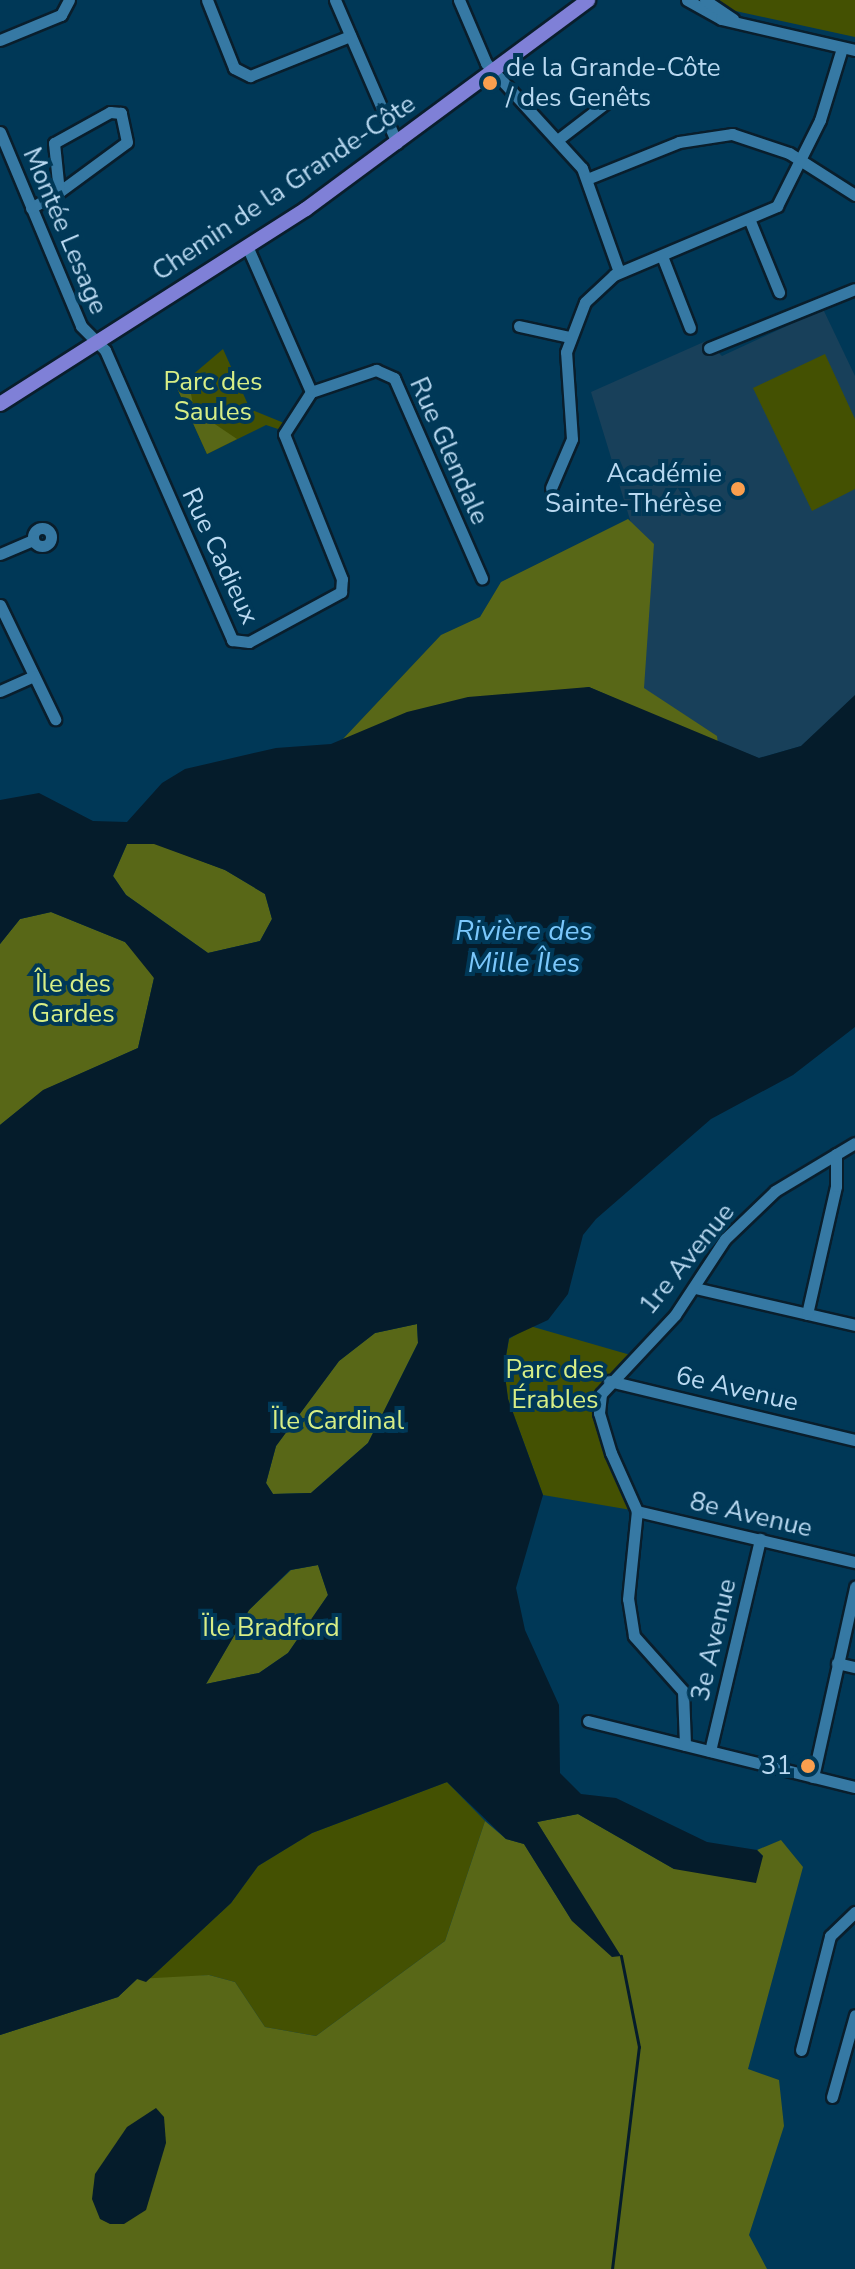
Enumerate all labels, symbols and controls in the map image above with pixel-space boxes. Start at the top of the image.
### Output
place label: de la Grande-Côte / des Genêts [506,52,720,114]
marker: de la Grande-Côte / des Genêts [481,74,499,92]
street label: Chemin de la Grande-Côte [147,88,421,288]
street label: Montée Lesage [16,143,114,319]
park label: Parc des Saules [164,366,262,428]
street label: Rue Glendale [403,373,495,529]
place label: Académie Sainte-Thérèse [545,458,722,520]
marker: Académie Sainte-Thérèse [729,480,747,498]
street label: Rue Cadieux [175,483,265,629]
water label: Rivière des Mille Îles [455,914,593,980]
park label: Île des Gardes [31,968,115,1030]
street label: 1re Avenue [633,1197,741,1321]
park label: Parc des Érables [506,1354,604,1416]
street label: 6e Avenue [673,1360,801,1418]
park label: Ïle Cardinal [272,1405,404,1437]
street label: 8e Avenue [687,1486,815,1544]
street label: 3e Avenue [685,1576,743,1704]
park label: Ïle Bradford [202,1612,340,1644]
place label: 31 [761,1750,792,1782]
marker: 31 [799,1757,817,1775]

